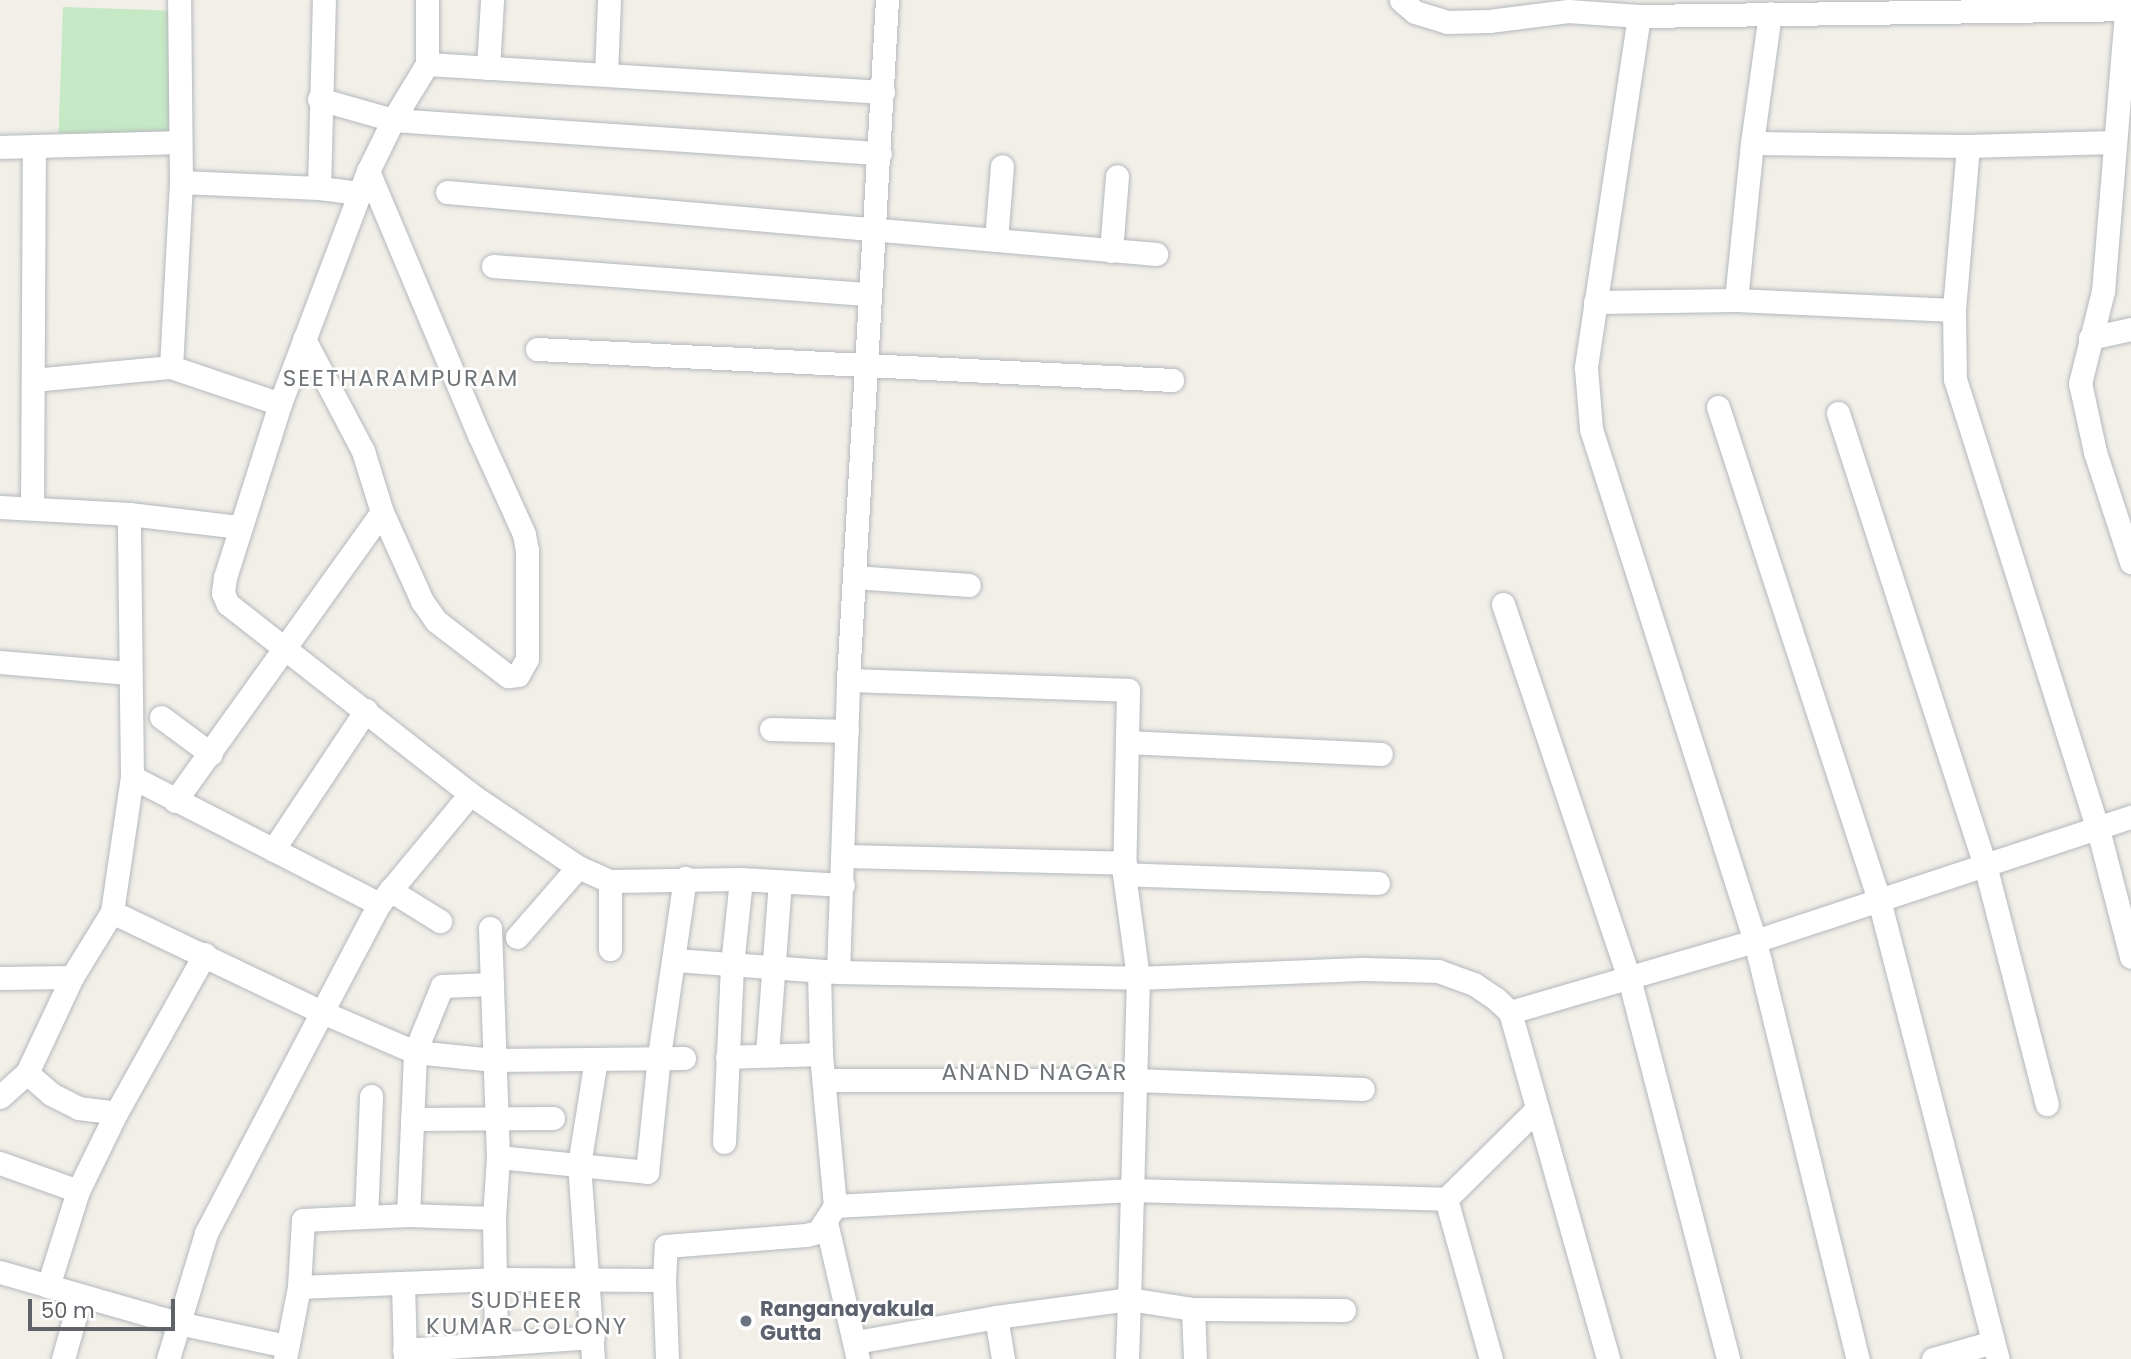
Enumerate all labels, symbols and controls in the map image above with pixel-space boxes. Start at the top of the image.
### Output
district label: SEETHARAMPURAM [285,364,517,392]
district label: ANAND NAGAR [943,1058,1127,1086]
scale bar [32,1286,178,1330]
district label: SUDHEER KUMAR COLONY [427,1286,627,1340]
text: 50 m [41,1296,95,1325]
place label: Ranganayakula Gutta [760,1296,934,1346]
marker: Ranganayakula Gutta [738,1313,754,1329]

